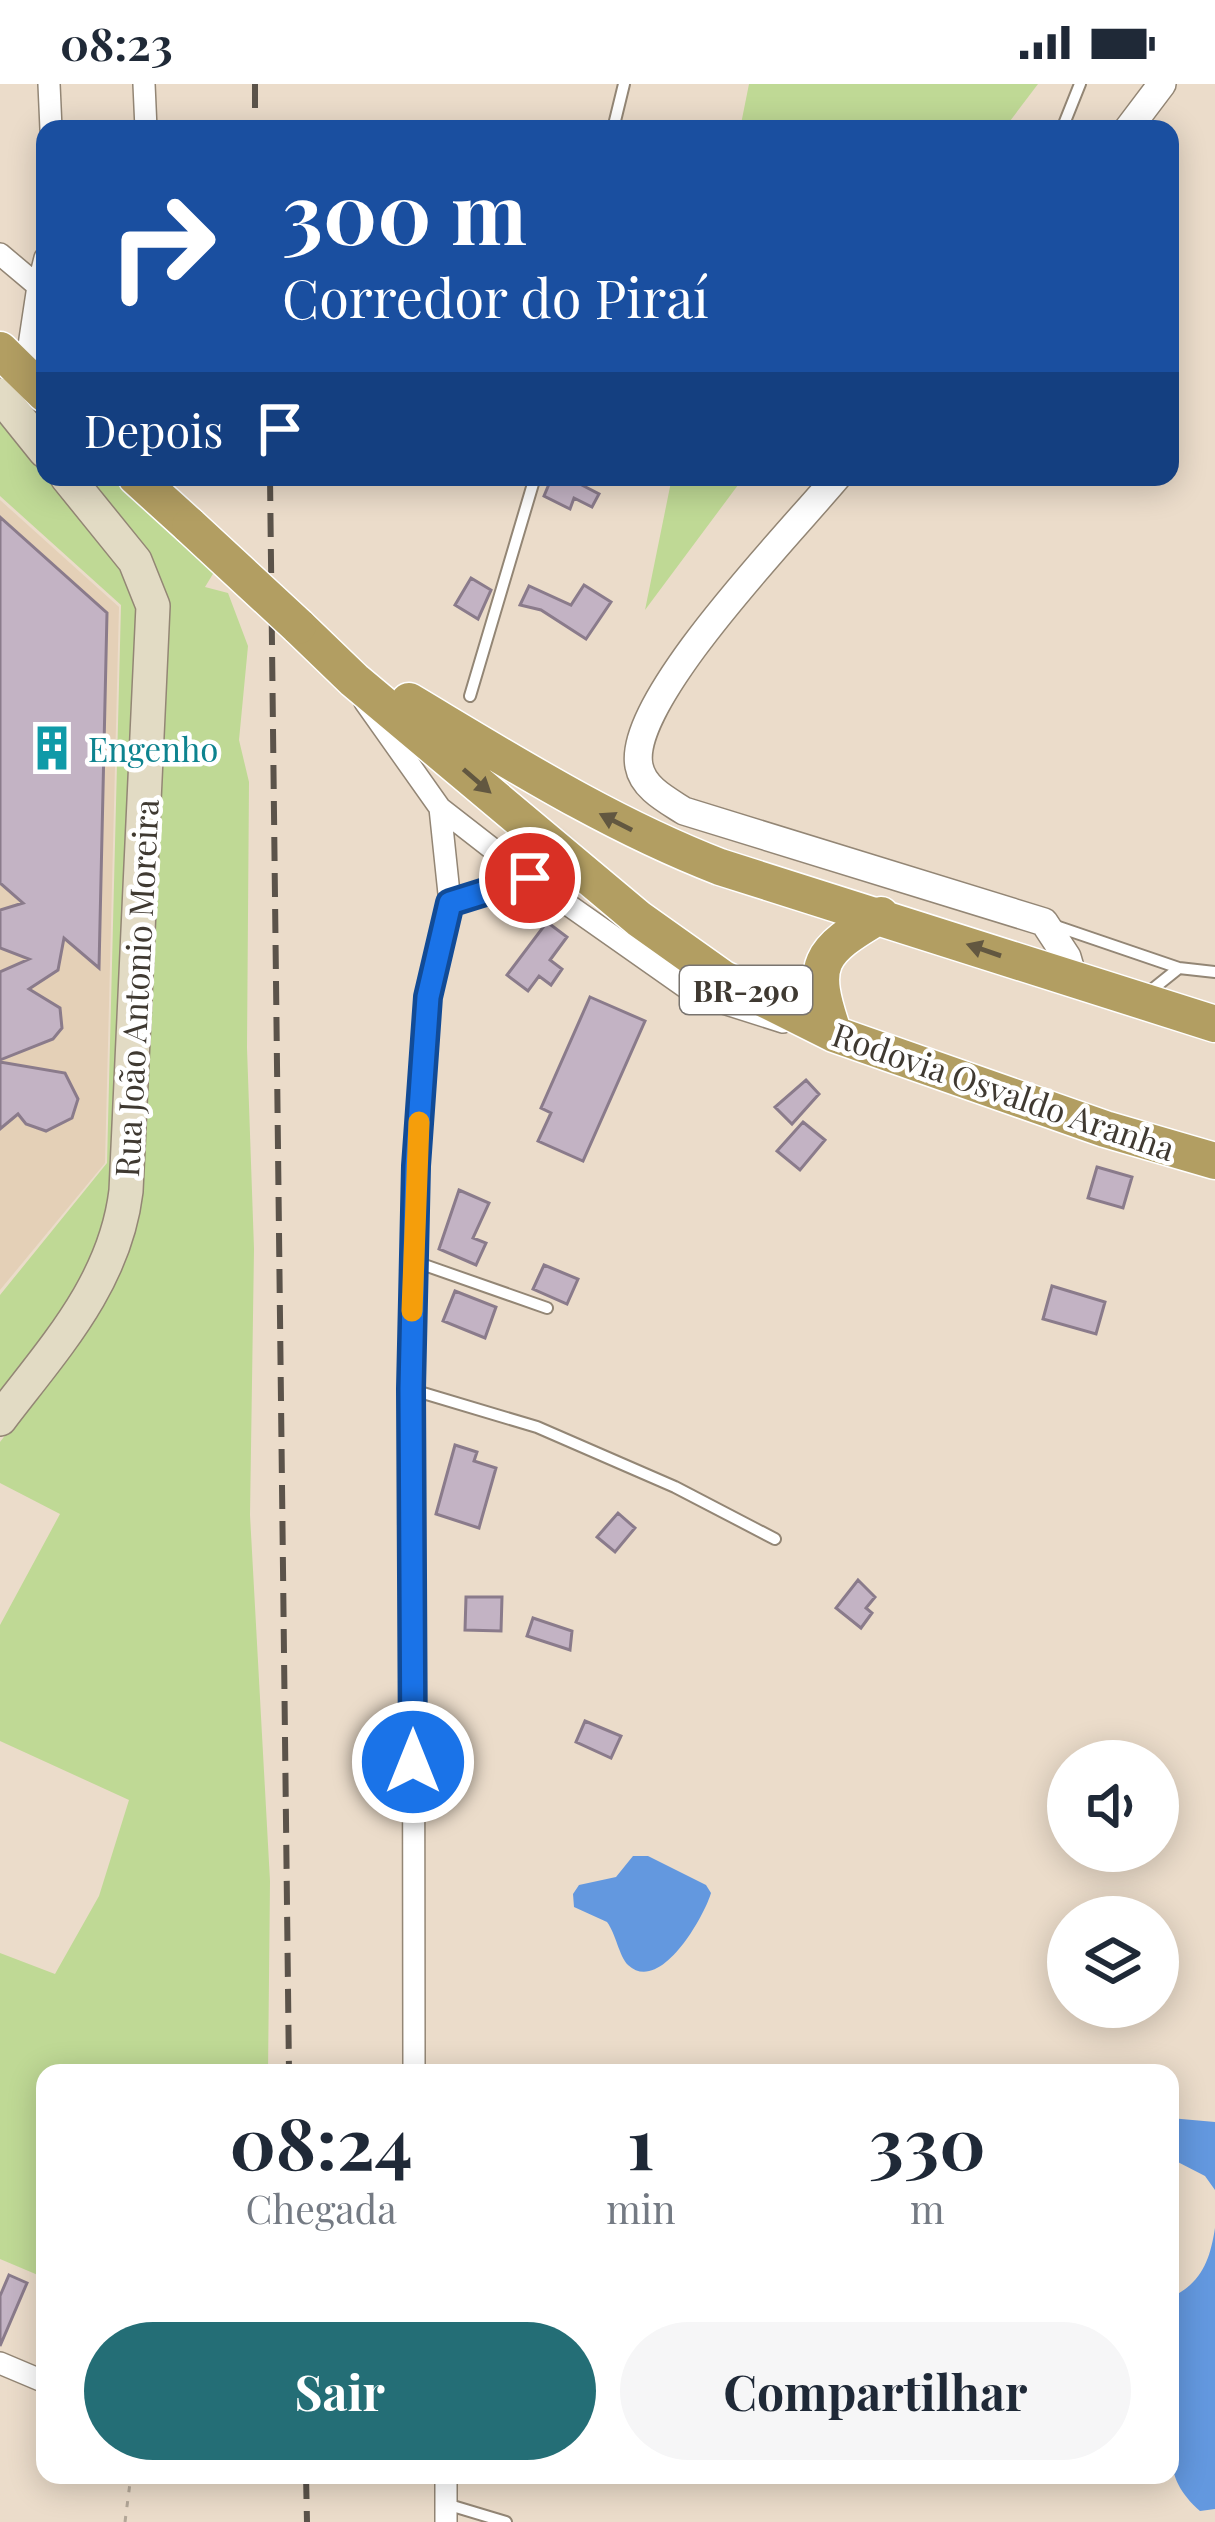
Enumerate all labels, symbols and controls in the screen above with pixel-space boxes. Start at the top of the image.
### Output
text: 08:23 [60,12,173,72]
text: 300 m [282,154,527,266]
icon: right [84,168,240,324]
text: Corredor do Piraí [282,261,709,333]
icon: arrive [247,396,313,462]
text: Depois [84,399,223,459]
building icon: Engenho [27,723,77,773]
place label: Engenho [88,726,218,770]
one-way arrow [462,767,492,793]
street label: Rua João Antonio Moreira [103,797,167,1178]
one-way arrow [599,812,633,832]
pin [479,827,581,929]
icon: arrive [497,845,563,911]
one-way arrow [965,940,1001,958]
road number: BR-290 [680,966,812,1014]
street label: Rodovia Osvaldo Aranha [827,1011,1181,1169]
position arrow [350,1699,476,1825]
map controls [1047,1740,1179,2028]
button: sound [1047,1740,1179,1872]
button: layers [1047,1896,1179,2028]
text: 08:24 [229,2092,413,2188]
text: 1 [627,2092,655,2188]
text: 330 [869,2092,986,2188]
text: Chegada [245,2182,397,2234]
text: min [606,2182,675,2234]
text: m [910,2182,945,2234]
button: Sair [84,2322,596,2460]
button: Compartilhar [620,2322,1131,2460]

